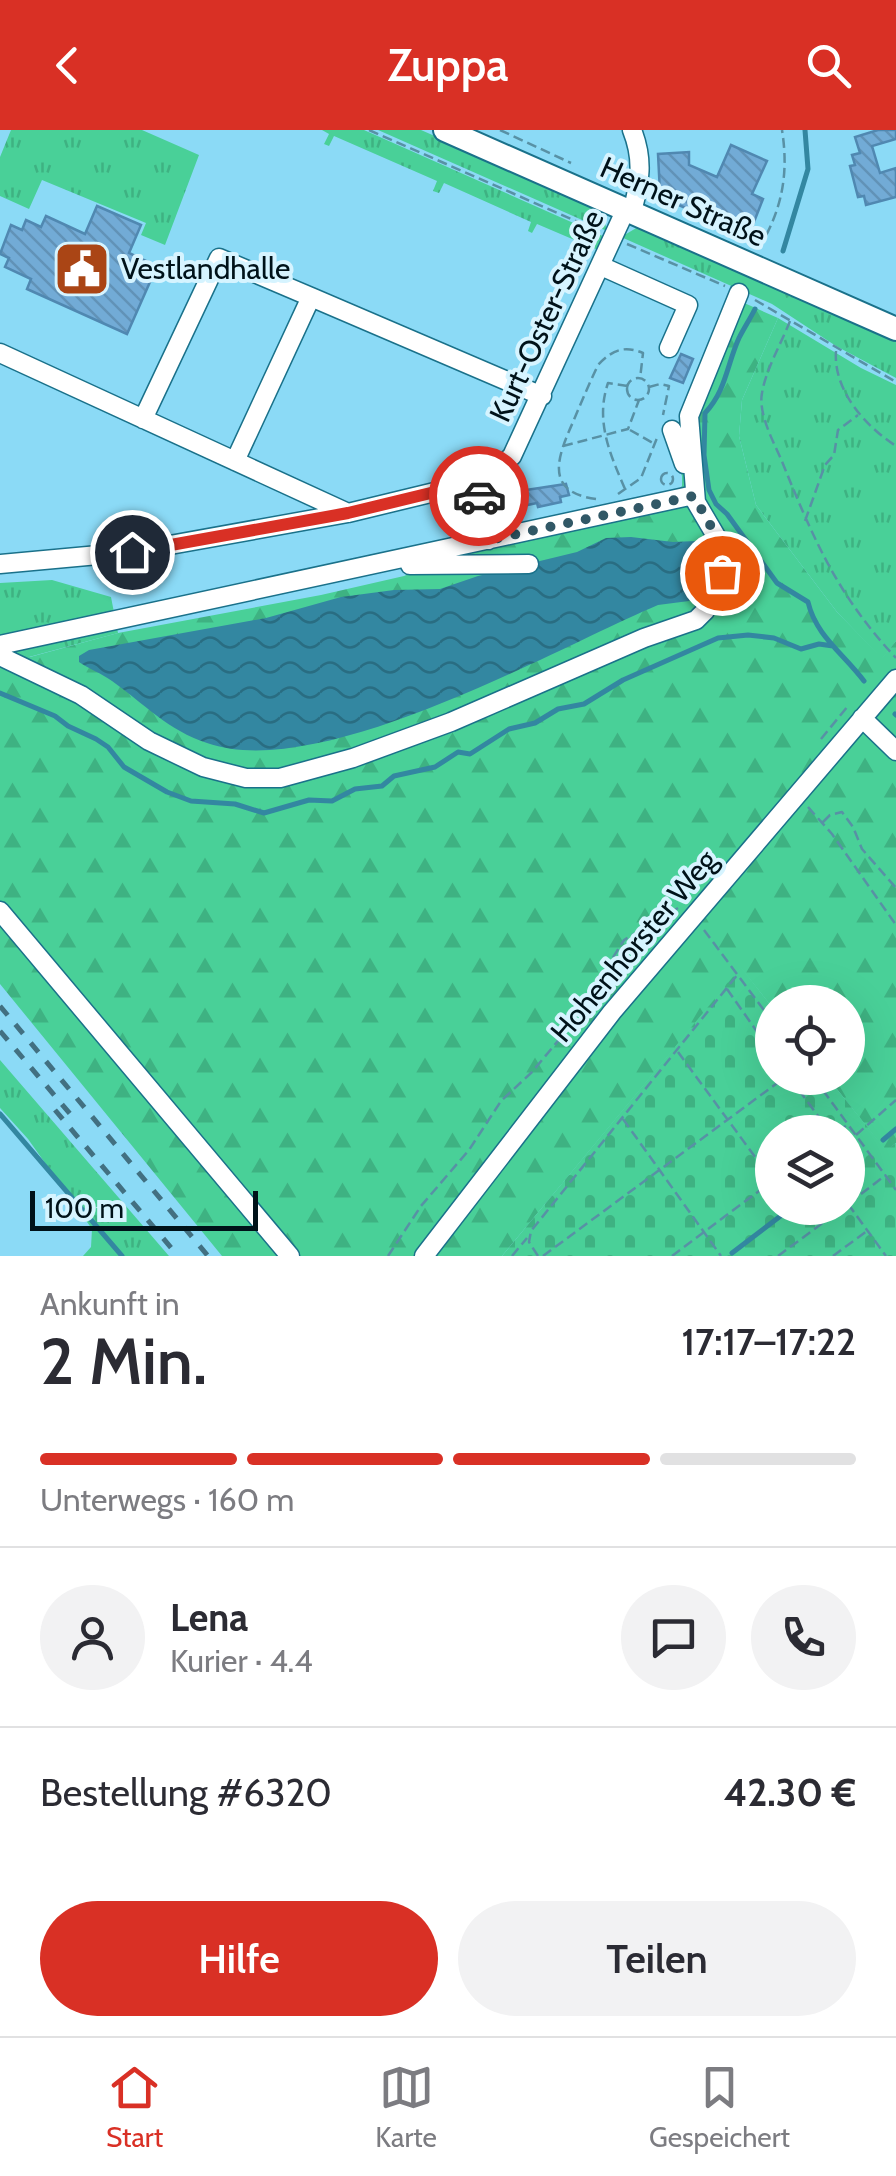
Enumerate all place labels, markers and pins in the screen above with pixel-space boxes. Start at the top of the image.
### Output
public building icon: Vestlandhalle [52,239,112,299]
place label: Vestlandhalle [121,250,290,287]
pin [90,510,175,595]
pin [680,531,765,616]

